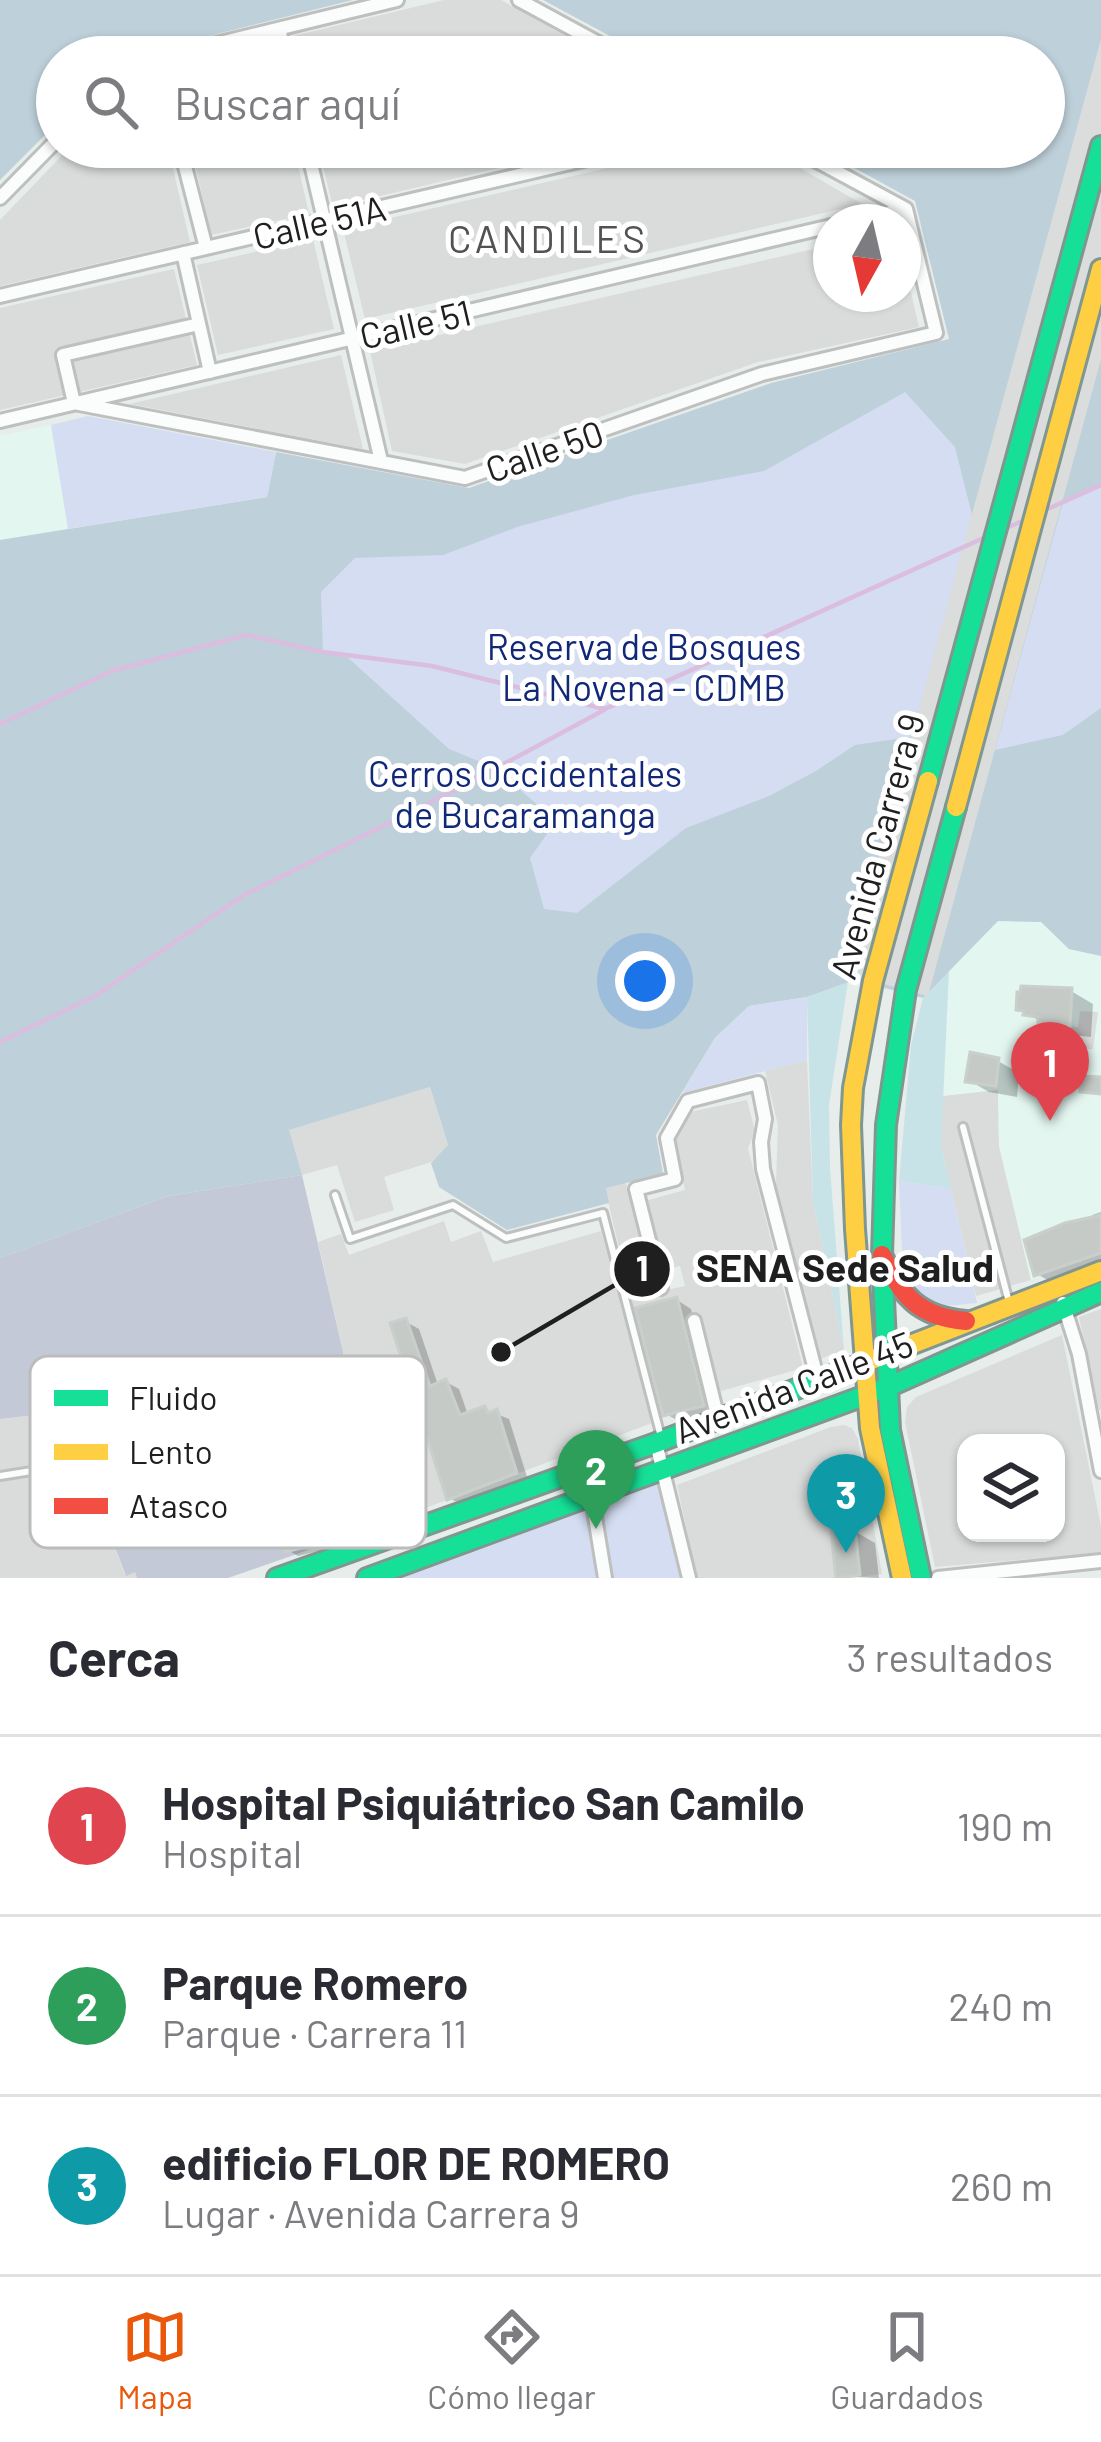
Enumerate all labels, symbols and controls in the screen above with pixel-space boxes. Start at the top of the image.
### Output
search box [36,36,1065,168]
icon: search [78,69,144,135]
text: Buscar aquí [174,75,401,129]
street label: Calle 51A [248,185,390,257]
north arrow [813,204,921,312]
district label: CANDILES [448,214,648,261]
street label: Calle 51 [355,289,475,357]
street label: Calle 50 [479,410,609,490]
park label: Reserva de Bosques La Novena - CDMB [487,624,801,708]
street label: Avenida Carrera 9 [820,709,932,983]
park label: Cerros Occidentales de Bucaramanga [368,751,682,835]
your location [615,951,675,1011]
pin: 1 [1011,1022,1089,1121]
callout: SENA Sede Salud [612,1231,1018,1306]
text: SENA Sede Salud [696,1243,994,1290]
text: 1 [636,1245,648,1288]
street label: Avenida Calle 45 [668,1321,918,1451]
legend [30,1356,426,1548]
text: Fluido [129,1377,217,1417]
pin: 2 [557,1430,635,1529]
text: Lento [129,1431,213,1471]
map controls [957,1434,1065,1542]
button: layers [957,1434,1065,1542]
pin: 3 [807,1454,885,1553]
text: Atasco [129,1485,228,1525]
text: Cerca [48,1626,180,1687]
text: 3 resultados [847,1633,1053,1680]
text: Hospital Psiquiátrico San Camilo [162,1775,805,1829]
text: 1 [80,1802,94,1849]
text: 190 m [957,1802,1053,1849]
text: Hospital [162,1829,302,1876]
text: Parque Romero [162,1955,468,2009]
text: 2 [76,1982,98,2029]
text: 240 m [949,1982,1053,2029]
text: Parque · Carrera 11 [162,2009,467,2056]
text: edificio FLOR DE ROMERO [162,2135,670,2189]
text: 3 [76,2162,98,2209]
text: 260 m [950,2162,1053,2209]
text: Lugar · Avenida Carrera 9 [162,2189,580,2236]
tab: Mapa [117,2304,193,2416]
tab: Cómo llegar [427,2304,596,2416]
tab: Guardados [830,2304,984,2416]

